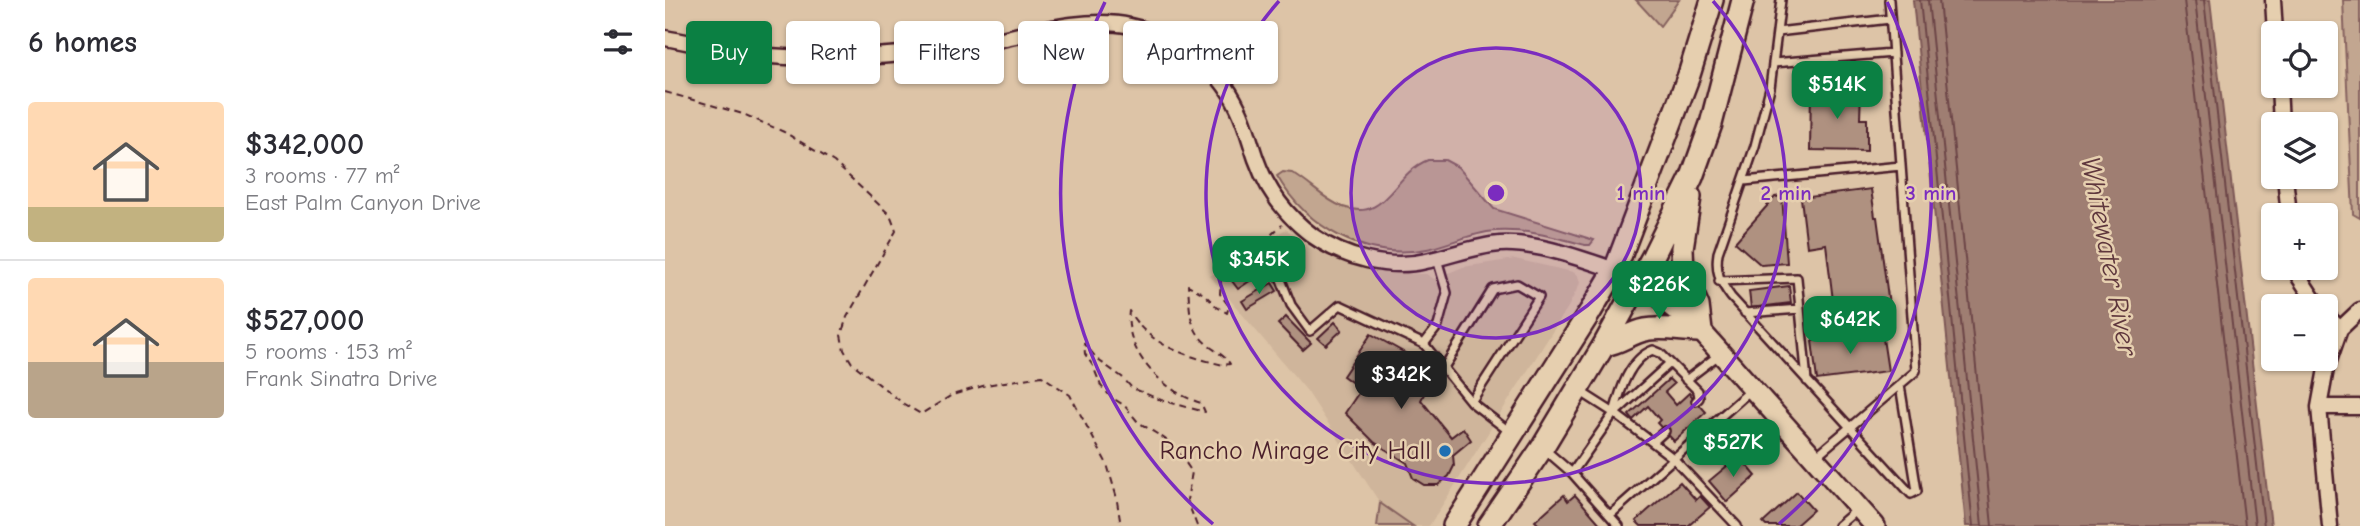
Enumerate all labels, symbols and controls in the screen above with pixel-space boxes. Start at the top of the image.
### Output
chip: Buy [686,21,772,84]
chip: Rent [786,21,880,84]
chip: Filters [894,21,1004,84]
chip: New [1018,21,1109,84]
chip: Apartment [1123,21,1278,84]
map controls [2261,21,2338,371]
button: locate [2261,21,2338,98]
icon: filters [599,23,637,61]
text: 6 homes [28,25,137,60]
pin: $514K [1788,61,1886,121]
text: $514K [1808,70,1866,97]
button: layers [2261,112,2338,189]
text: $342,000 [245,127,364,162]
icon: home [84,130,168,214]
water label: Whitewater River [2074,154,2144,360]
text: 3 rooms · 77 m² [245,162,400,189]
centre of rings [1484,181,1508,205]
text: 1 min [1617,181,1665,205]
text: 2 min [1760,181,1812,205]
text: 3 min [1905,181,1957,205]
text: East Palm Canyon Drive [245,189,481,216]
button: + [2261,203,2338,280]
pin: $345K [1210,236,1308,296]
text: $345K [1228,245,1290,272]
pin: $226K [1610,262,1708,321]
text: $226K [1628,270,1690,297]
button: − [2261,294,2338,371]
pin: $642K [1801,296,1899,356]
text: $527,000 [245,303,364,338]
text: $642K [1819,305,1881,332]
icon: home [84,306,168,390]
text: 5 rooms · 153 m² [245,338,412,365]
pin: $342K [1352,352,1450,411]
text: $342K [1371,360,1431,387]
text: Frank Sinatra Drive [245,365,437,392]
pin: $527K [1684,420,1782,479]
text: $527K [1703,428,1763,455]
place label: Rancho Mirage City Hall [1159,436,1431,466]
marker: Rancho Mirage City Hall [1437,443,1453,459]

